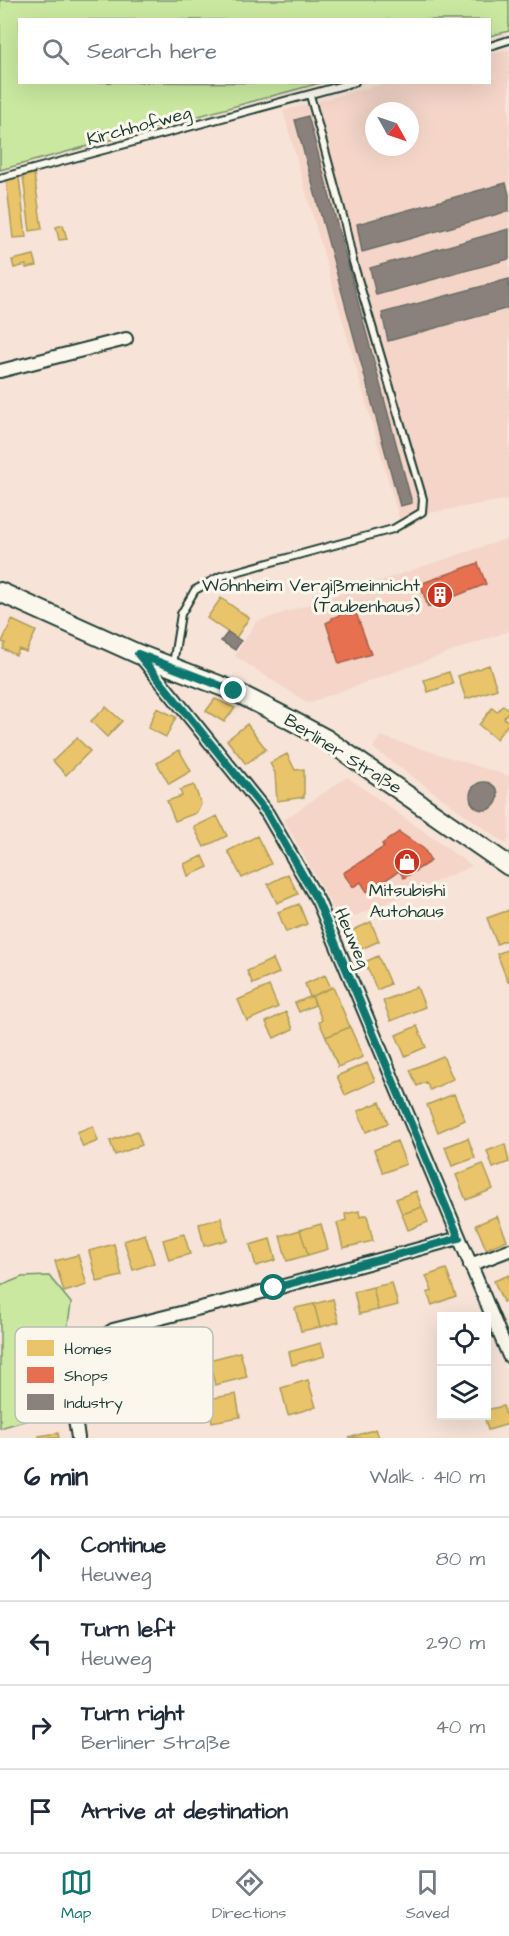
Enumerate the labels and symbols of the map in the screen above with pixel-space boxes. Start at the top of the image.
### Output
street label: Kirchhofweg [84,100,194,153]
north arrow [365,102,419,156]
place label: Wohnheim Vergißmeinnicht (Taubenhaus) [202,573,421,619]
building icon: Wohnheim Vergißmeinnicht (Taubenhaus) [425,580,455,610]
route end [220,677,246,703]
street label: Berliner Straße [279,708,407,800]
shop icon: Mitsubishi Autohaus [392,847,422,877]
place label: Mitsubishi Autohaus [369,878,446,924]
street label: Heuweg [327,904,376,972]
route start [260,1274,286,1300]
legend [15,1327,213,1423]
text: Homes [64,1338,112,1360]
text: Shops [64,1365,108,1387]
text: Industry [64,1392,123,1415]

